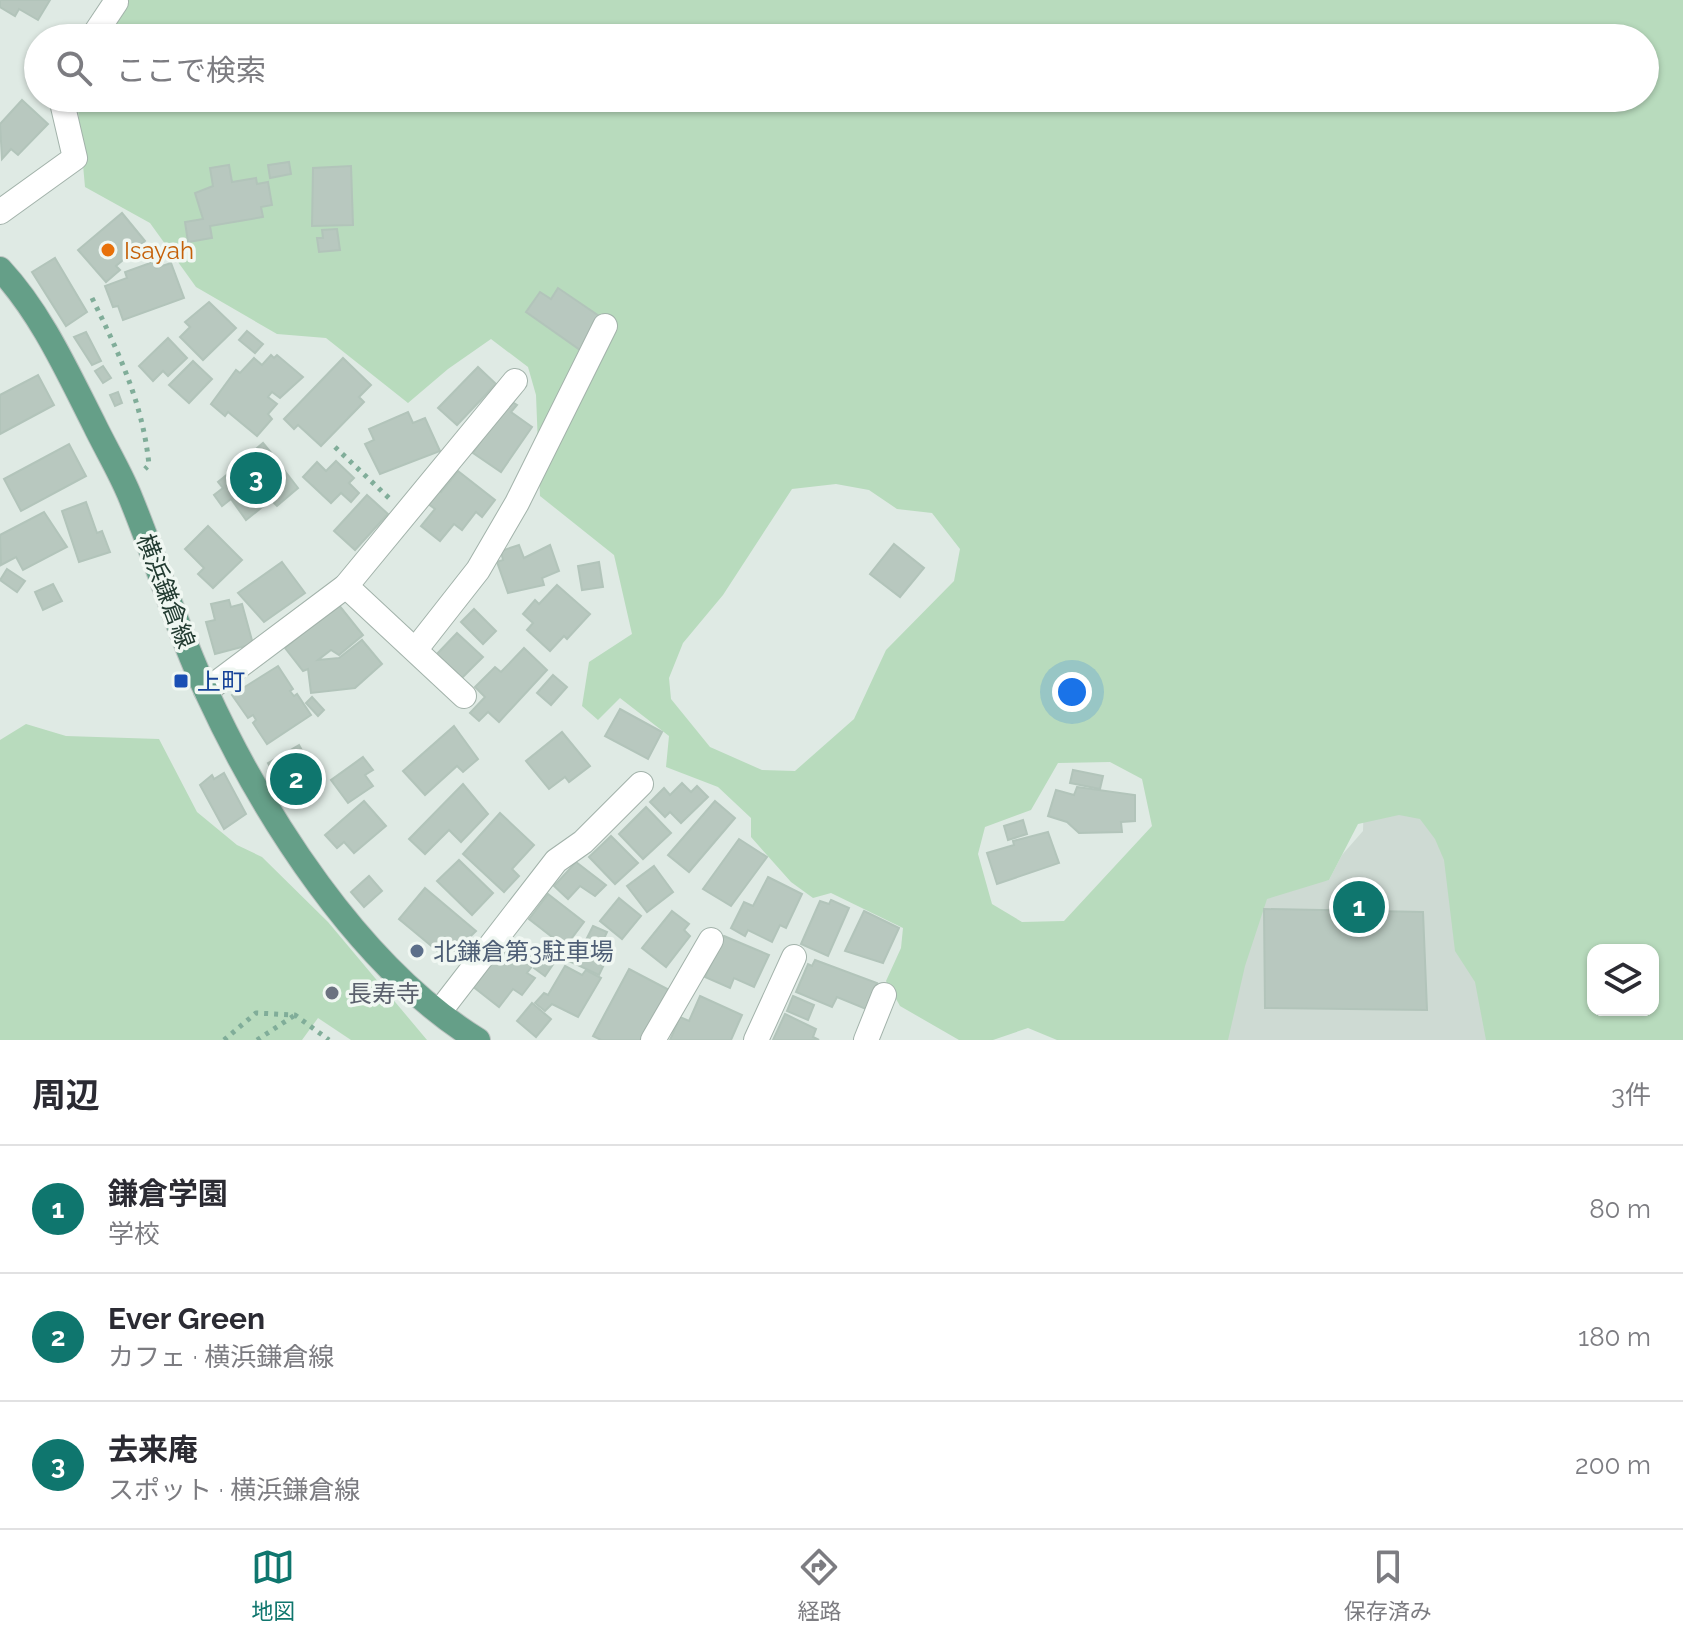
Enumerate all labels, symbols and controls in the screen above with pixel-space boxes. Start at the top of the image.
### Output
search box [24,24,1659,112]
icon: search [52,46,96,90]
text: ここで検索 [116,53,266,88]
place label: Isayah [124,236,194,265]
marker: Isayah [99,241,117,259]
pin: 3 [230,448,282,508]
street label: 横浜鎌倉線 [131,530,201,652]
place label: 上町 [197,667,245,696]
marker: 上町 [172,672,190,690]
your location [1052,672,1092,712]
pin: 2 [270,749,322,809]
pin: 1 [1333,877,1385,937]
place label: 北鎌倉第3駐車場 [433,937,614,966]
marker: 北鎌倉第3駐車場 [408,942,426,960]
map controls [1587,944,1659,1016]
button: layers [1587,944,1659,1016]
place label: 長寿寺 [348,979,420,1008]
marker: 長寿寺 [323,984,341,1002]
text: 周辺 [32,1075,100,1115]
text: 3件 [1611,1080,1651,1110]
text: 鎌倉学園 [108,1176,228,1211]
text: 1 [52,1194,64,1224]
text: 80 m [1589,1194,1651,1224]
text: 学校 [108,1219,160,1249]
text: Ever Green [108,1301,265,1336]
text: 2 [51,1322,65,1352]
text: 180 m [1578,1322,1651,1352]
text: カフェ · 横浜鎌倉線 [108,1342,334,1372]
text: 去来庵 [108,1432,198,1467]
text: 3 [51,1450,65,1480]
text: 200 m [1575,1450,1651,1480]
text: スポット · 横浜鎌倉線 [108,1475,360,1505]
tab: 地図 [251,1545,295,1625]
tab: 経路 [797,1545,842,1625]
tab: 保存済み [1344,1545,1432,1625]

